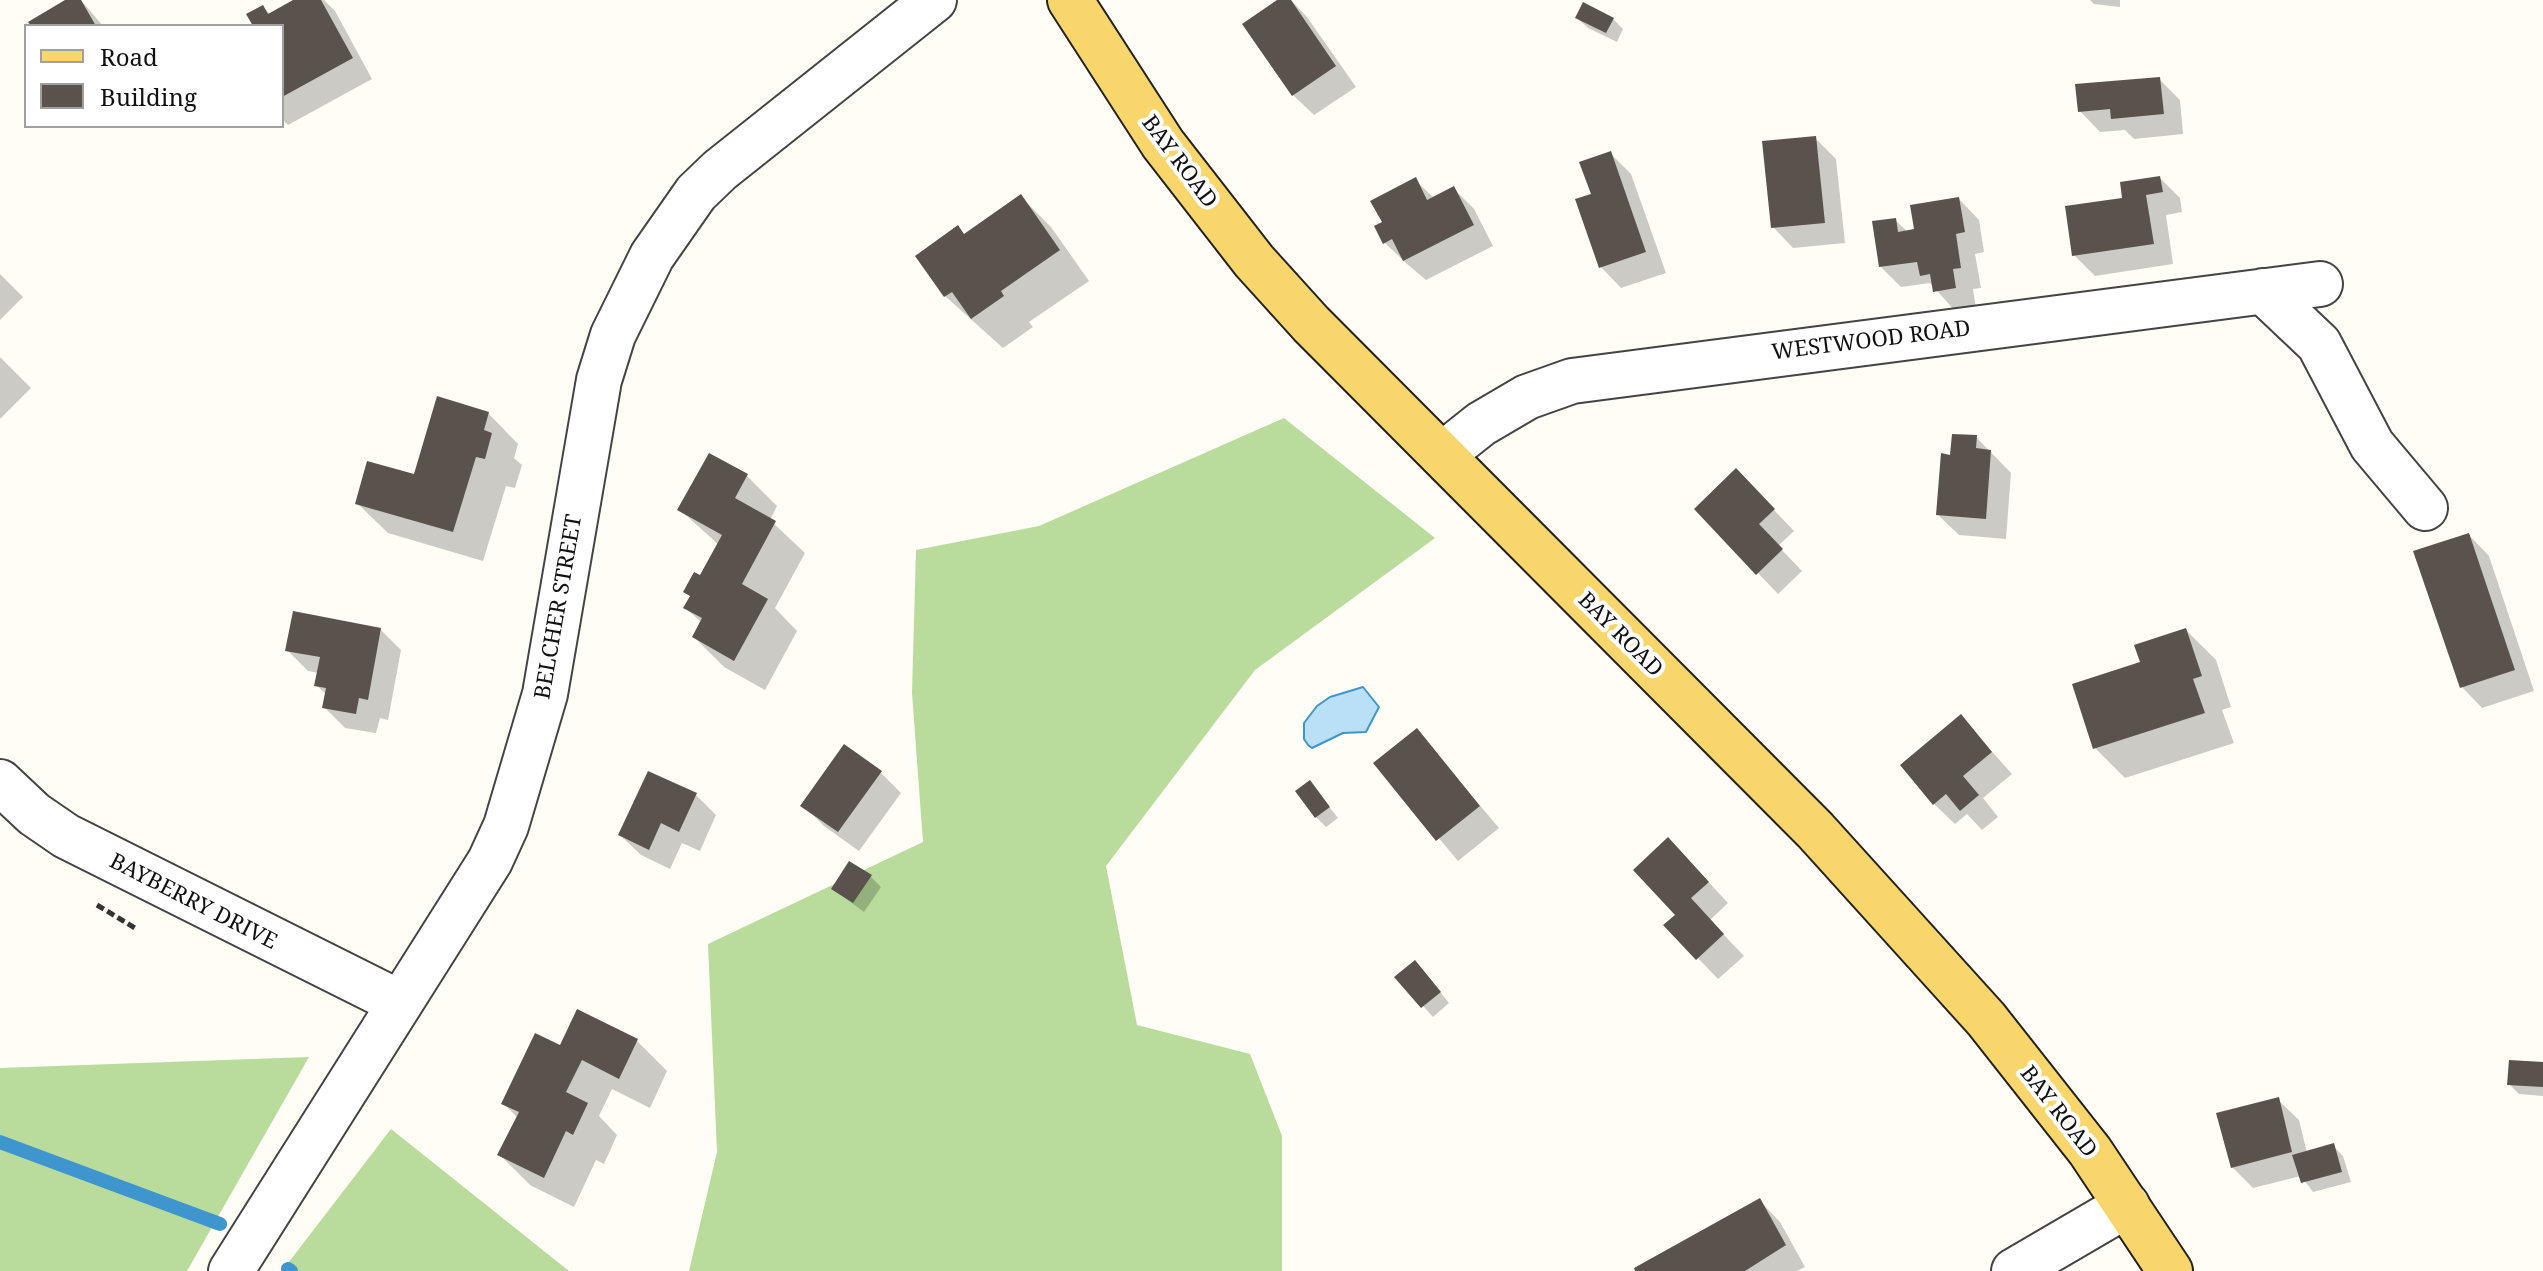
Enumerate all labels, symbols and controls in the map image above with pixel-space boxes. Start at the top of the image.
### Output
legend [24,24,284,128]
text: Road [100,40,158,73]
text: Building [100,80,197,113]
street label: BAY ROAD [1136,111,1222,213]
street label: WESTWOOD ROAD [1770,316,1972,366]
street label: BELCHER STREET [530,513,588,701]
street label: BAY ROAD [1572,587,1668,683]
street label: BAYBERRY DRIVE [105,848,281,956]
street label: BAY ROAD [2014,1061,2102,1163]

